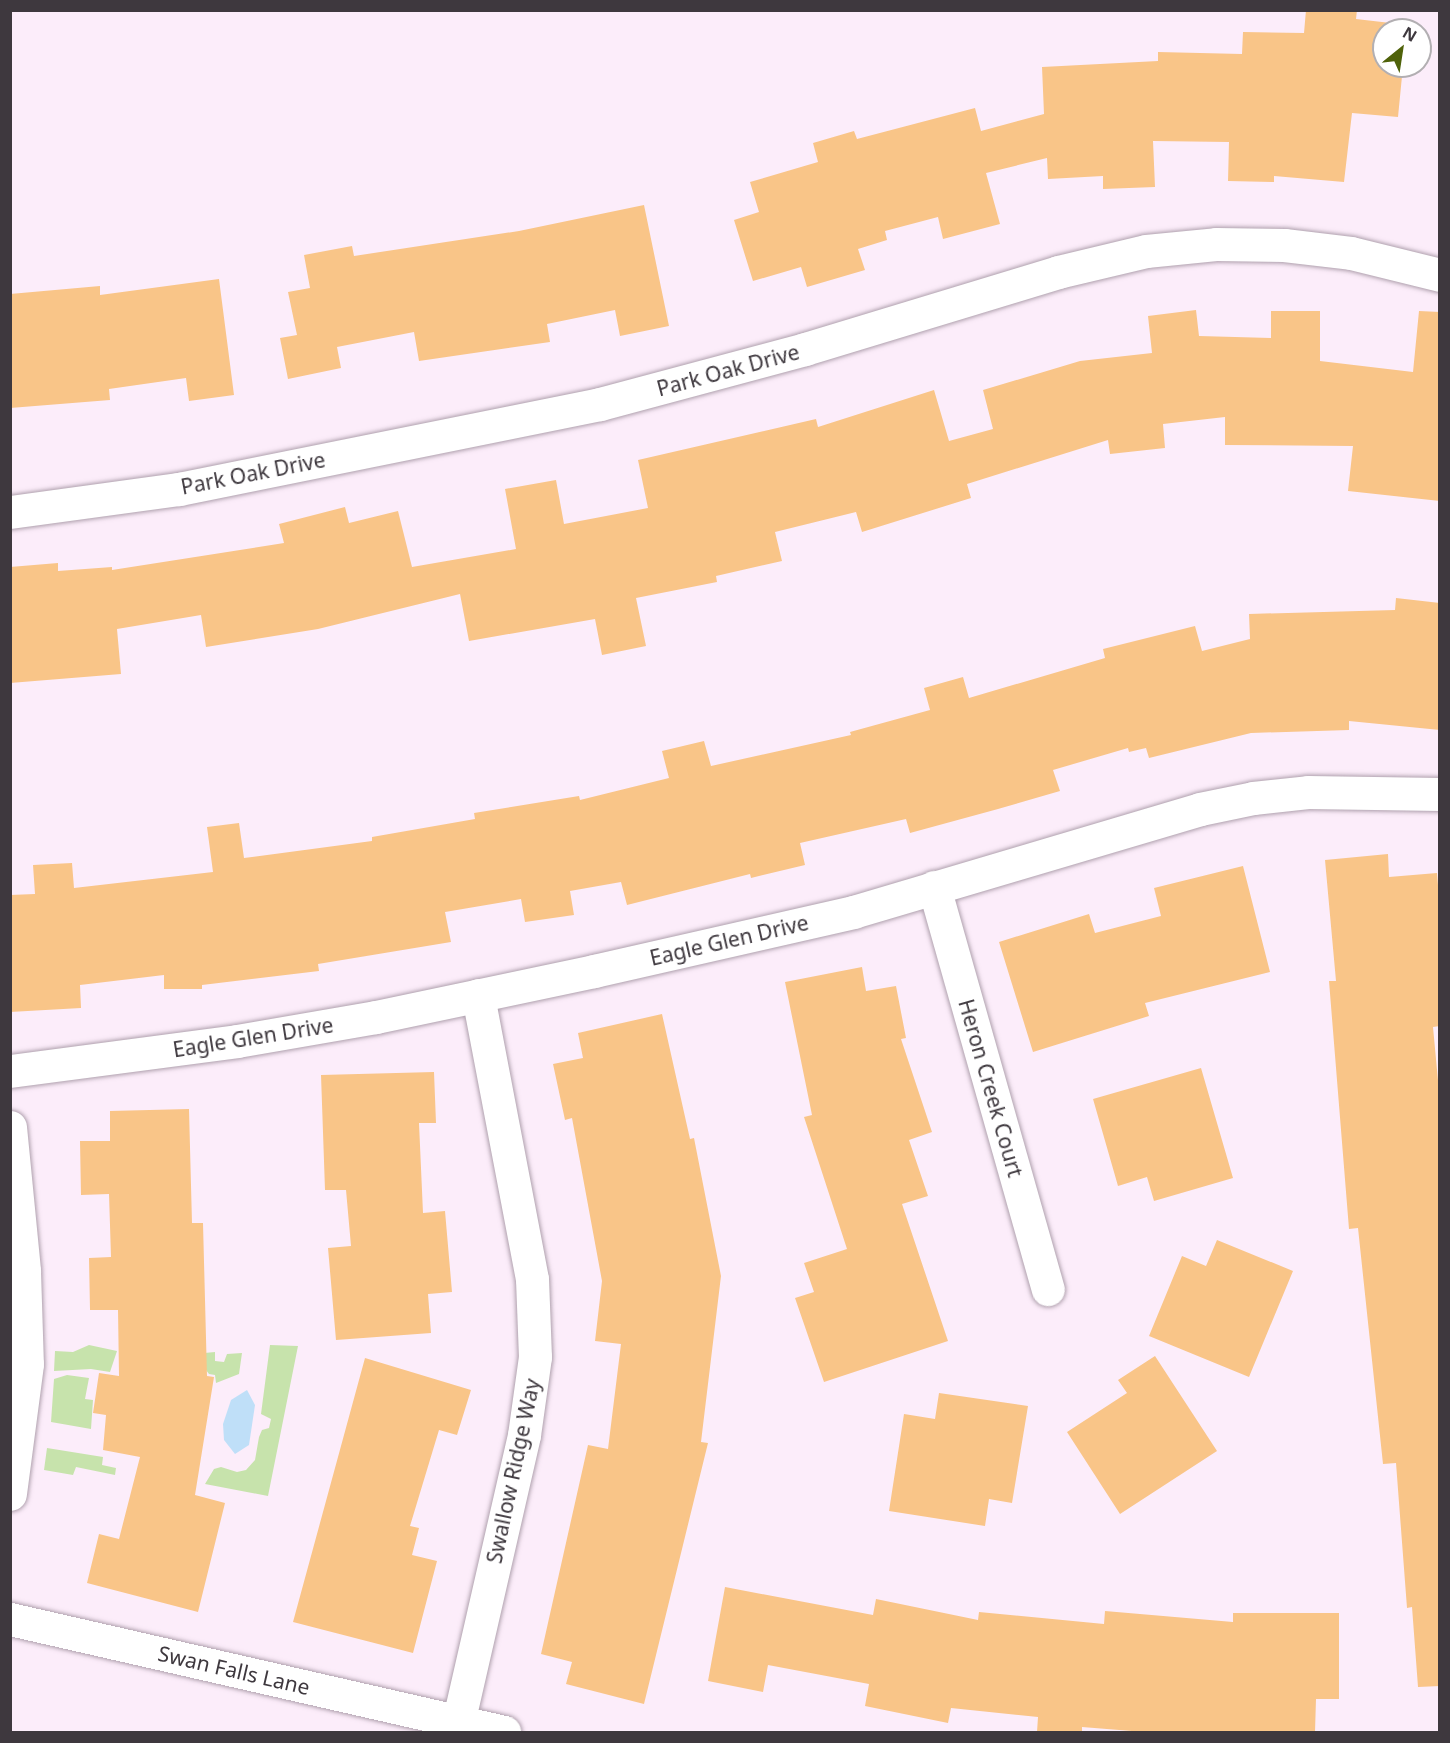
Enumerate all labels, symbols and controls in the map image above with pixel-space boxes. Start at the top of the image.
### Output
north arrow [1372,18,1432,78]
text: N [1399,21,1421,47]
street label: Park Oak Drive [654,339,802,401]
street label: Park Oak Drive [179,447,327,499]
street label: Eagle Glen Drive [647,910,811,970]
street label: Heron Creek Court [954,996,1028,1180]
street label: Eagle Glen Drive [171,1012,335,1062]
street label: Swallow Ridge Way [481,1376,545,1566]
street label: Swan Falls Lane [156,1640,312,1700]

